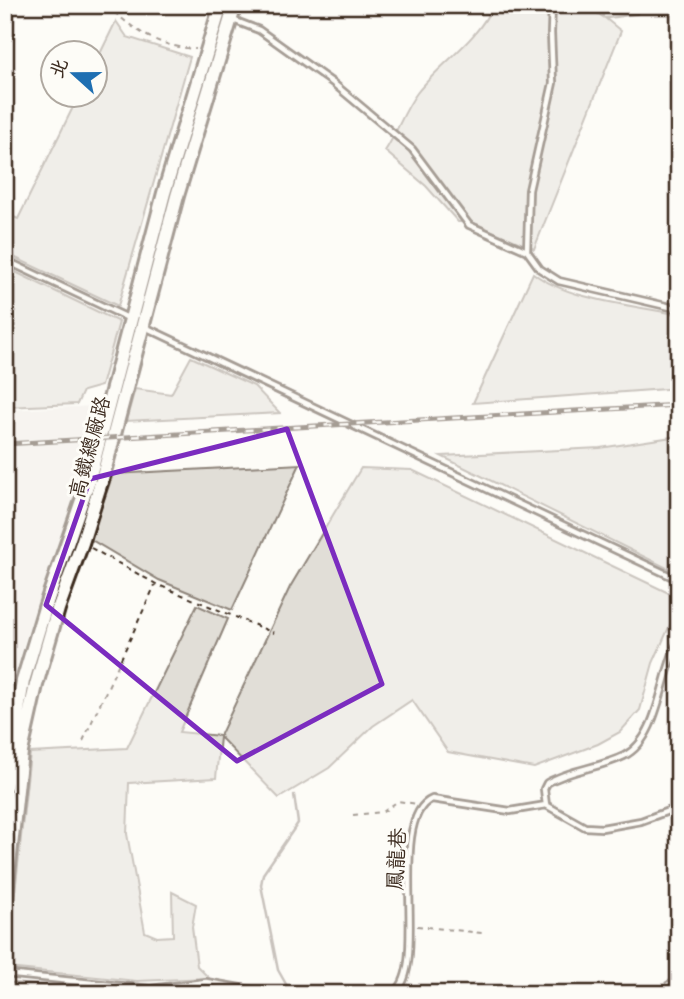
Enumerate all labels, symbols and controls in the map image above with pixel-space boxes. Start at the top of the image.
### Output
north arrow [38,38,108,108]
text: 北 [43,54,74,81]
street label: 高鐵總廠路 [61,393,117,501]
street label: 鳳龍巷 [380,827,412,891]

